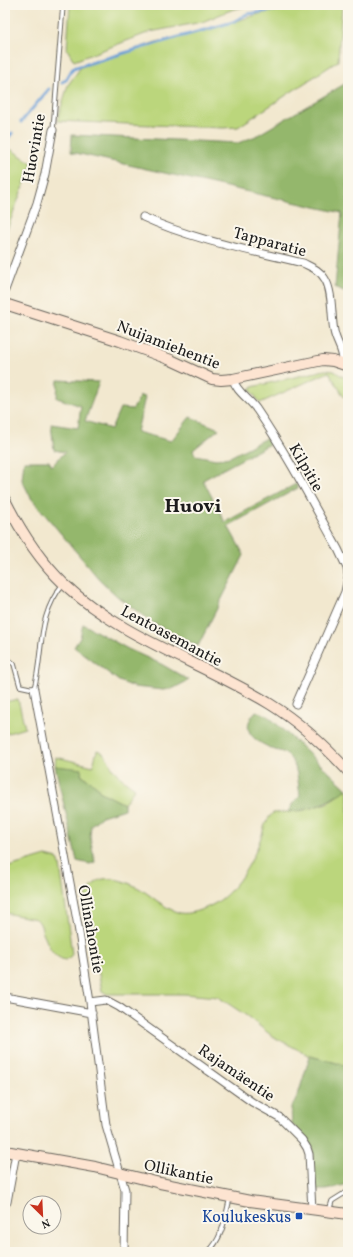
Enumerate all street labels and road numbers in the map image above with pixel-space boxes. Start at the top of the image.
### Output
street label: Huovintie [18,112,52,185]
street label: Tapparatie [230,223,309,263]
street label: Nuijamiehentie [113,316,223,376]
street label: Kilpitie [283,440,328,496]
street label: Lentoasemantie [116,601,226,673]
street label: Ollinahontie [71,884,109,975]
street label: Rajamäentie [193,1040,279,1108]
street label: Ollikantie [142,1155,215,1191]

